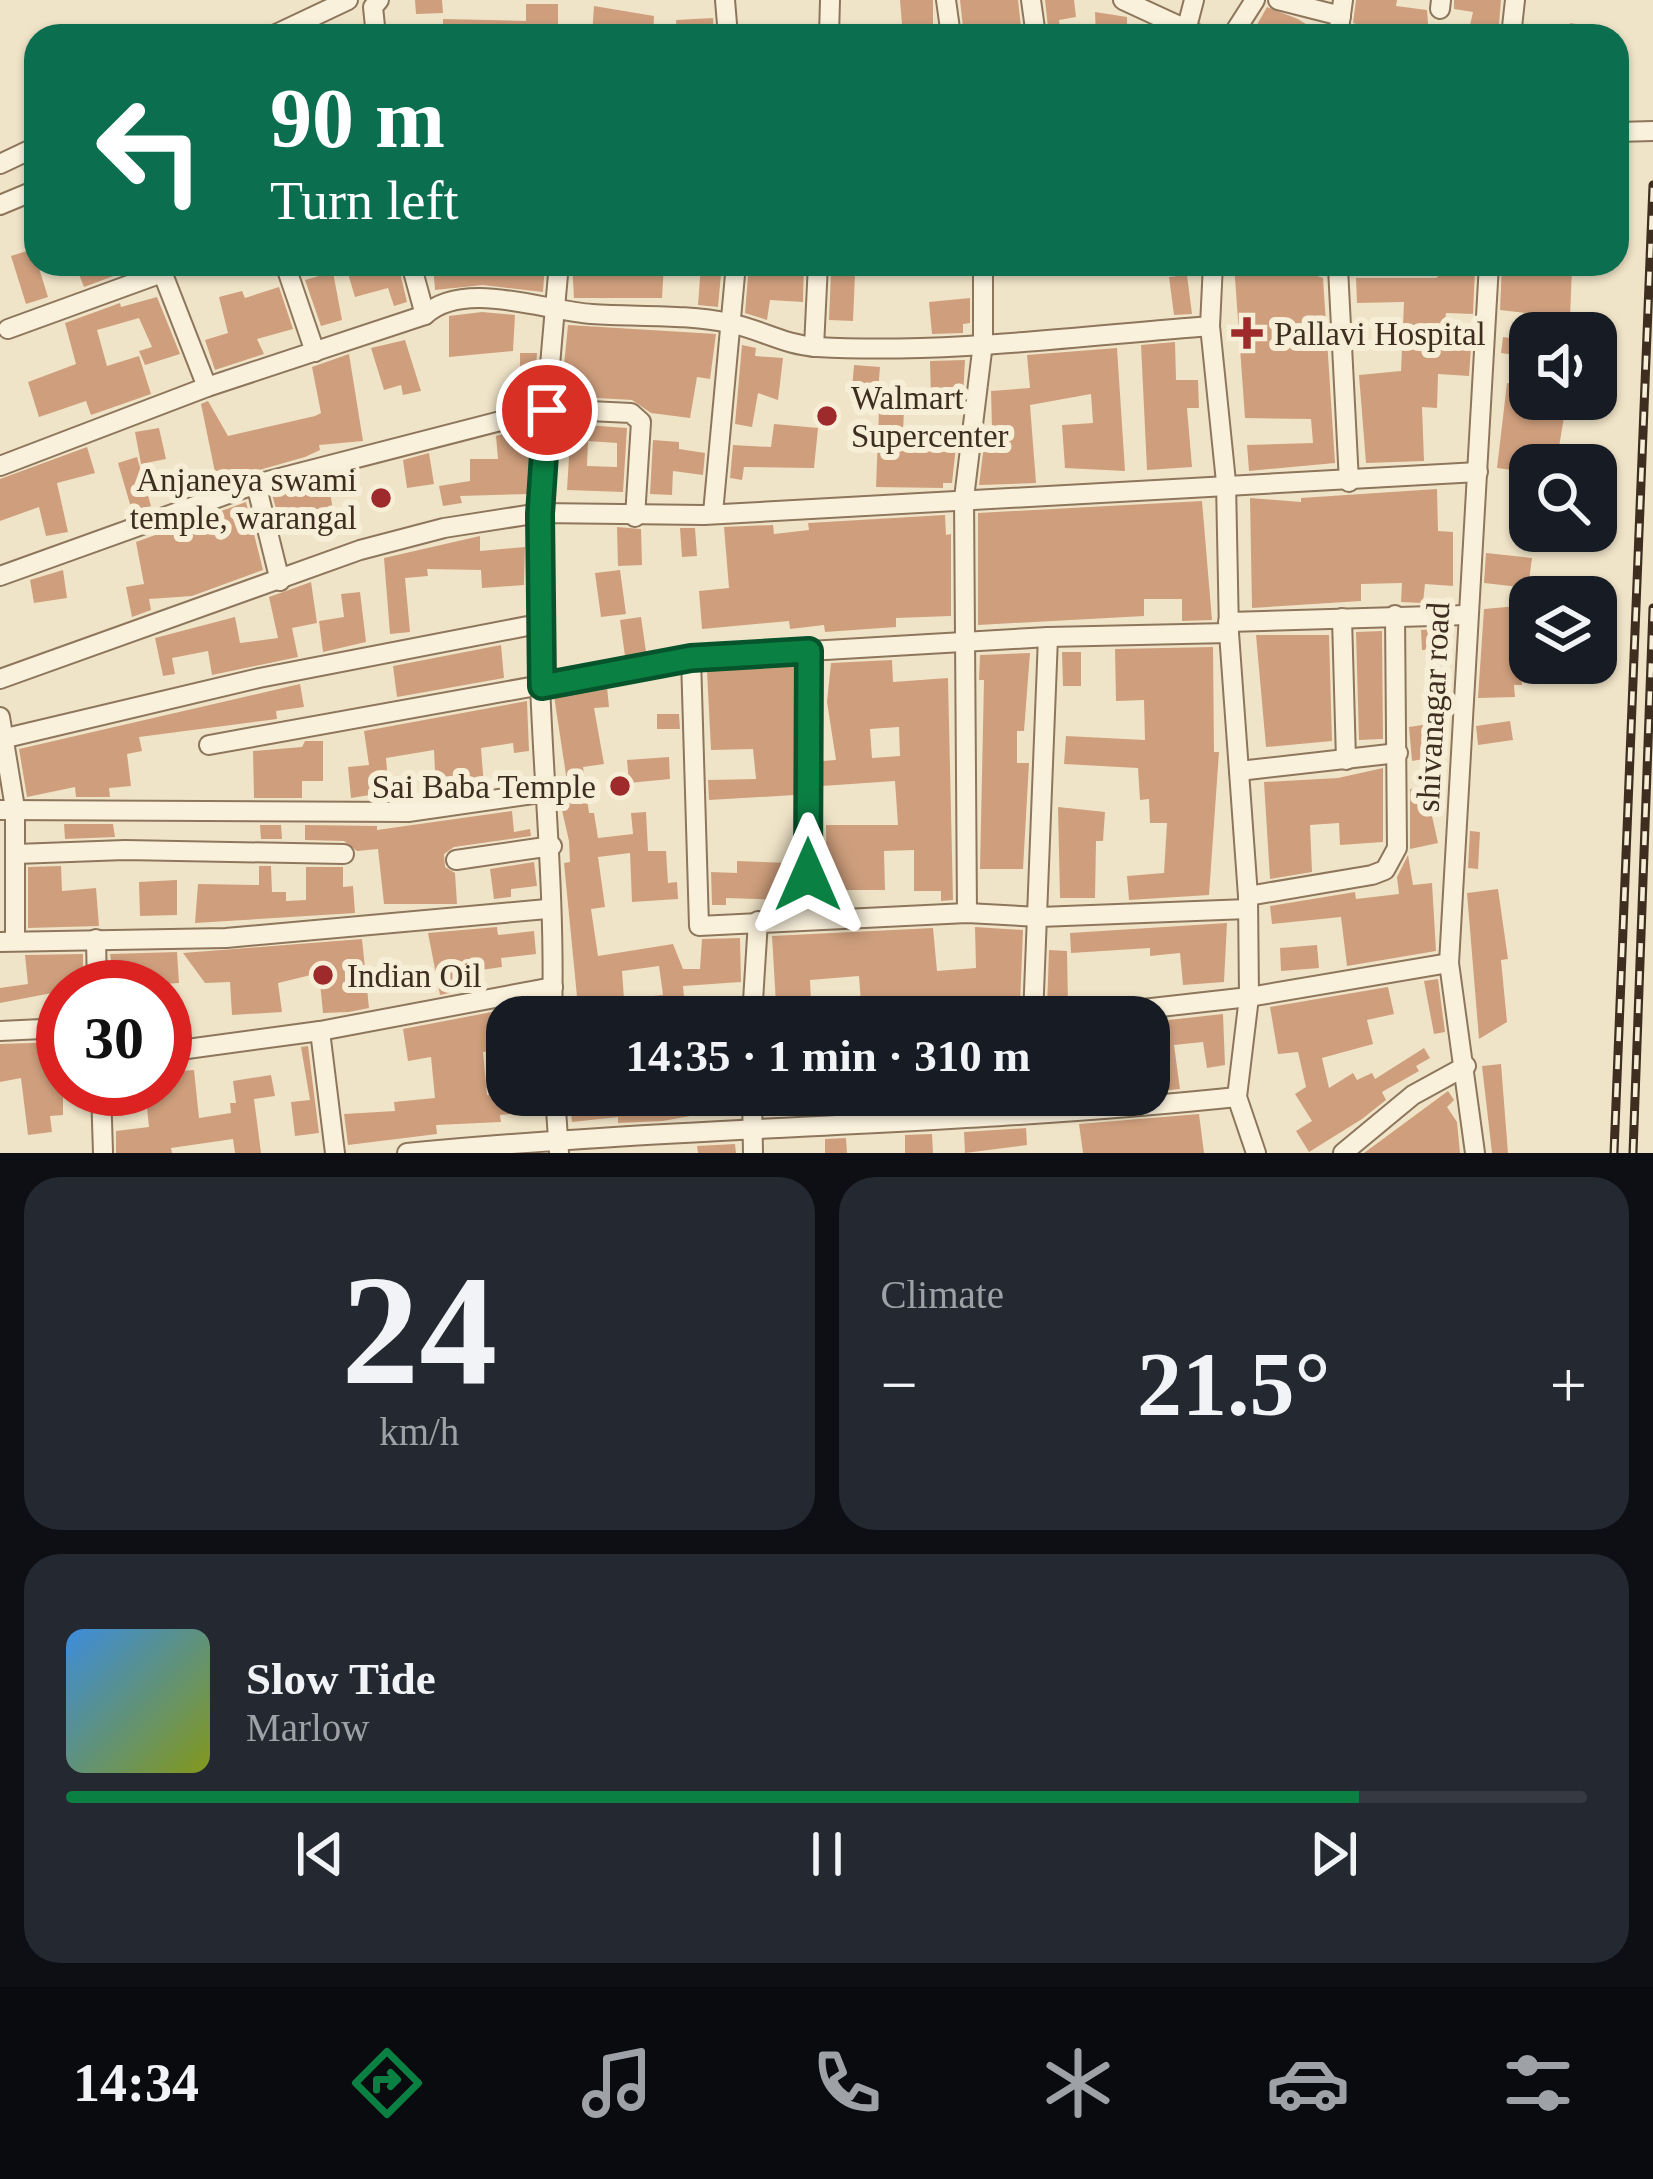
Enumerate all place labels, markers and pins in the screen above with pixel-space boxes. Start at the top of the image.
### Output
place label: Pallavi Hospital [1274,316,1486,352]
marker: Pallavi Hospital [1231,317,1263,349]
pin [496,359,598,461]
place label: Walmart Supercenter [851,380,1009,454]
marker: Walmart Supercenter [814,403,840,429]
place label: Anjaneya swami temple, warangal [130,462,357,536]
marker: Anjaneya swami temple, warangal [368,485,394,511]
place label: Sai Baba Temple [372,769,596,805]
marker: Sai Baba Temple [607,773,633,799]
place label: Indian Oil [347,958,482,994]
marker: Indian Oil [310,962,336,988]

